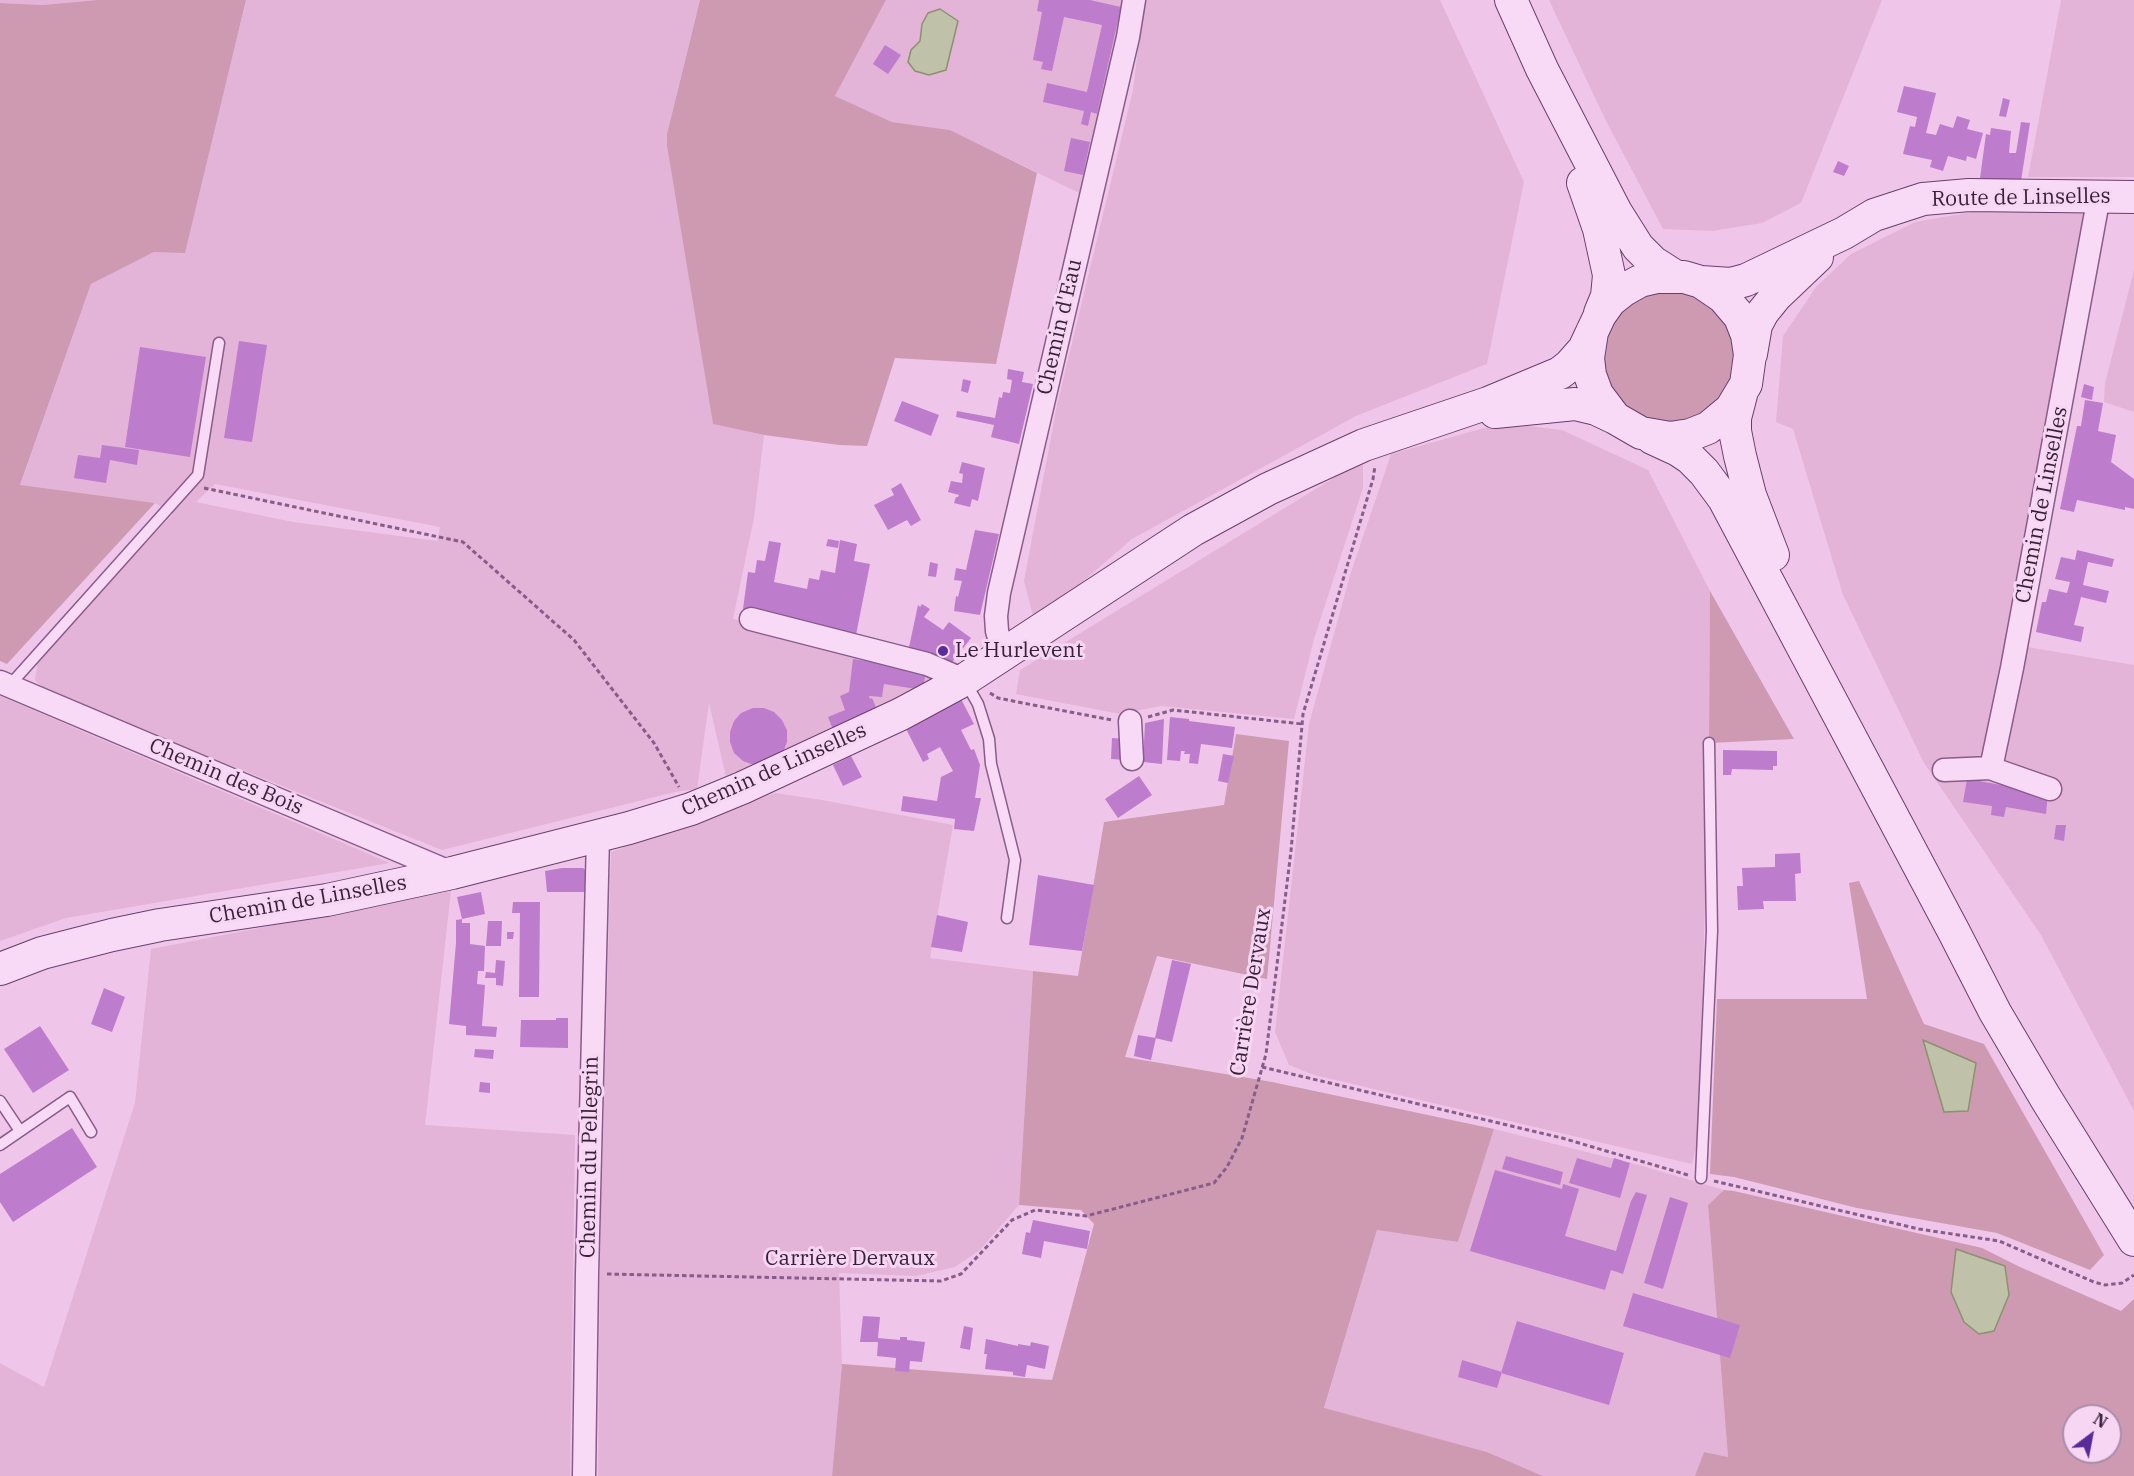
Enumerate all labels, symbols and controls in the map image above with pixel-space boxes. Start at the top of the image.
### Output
street label: Route de Linselles [1931,184,2111,212]
street label: Chemin d'Eau [1032,257,1088,397]
street label: Chemin de Linselles [2011,404,2073,606]
place label: Le Hurlevent [955,638,1083,664]
marker: Le Hurlevent [936,644,950,658]
street label: Chemin de Linselles [678,718,870,822]
street label: Chemin des Bois [145,733,307,821]
street label: Chemin de Linselles [207,870,409,930]
street label: Carrière Dervaux [1225,906,1277,1078]
street label: Chemin du Pellegrin [576,1056,604,1258]
street label: Carrière Dervaux [765,1246,935,1272]
north arrow [2062,1404,2122,1464]
text: N [2090,1409,2111,1432]

